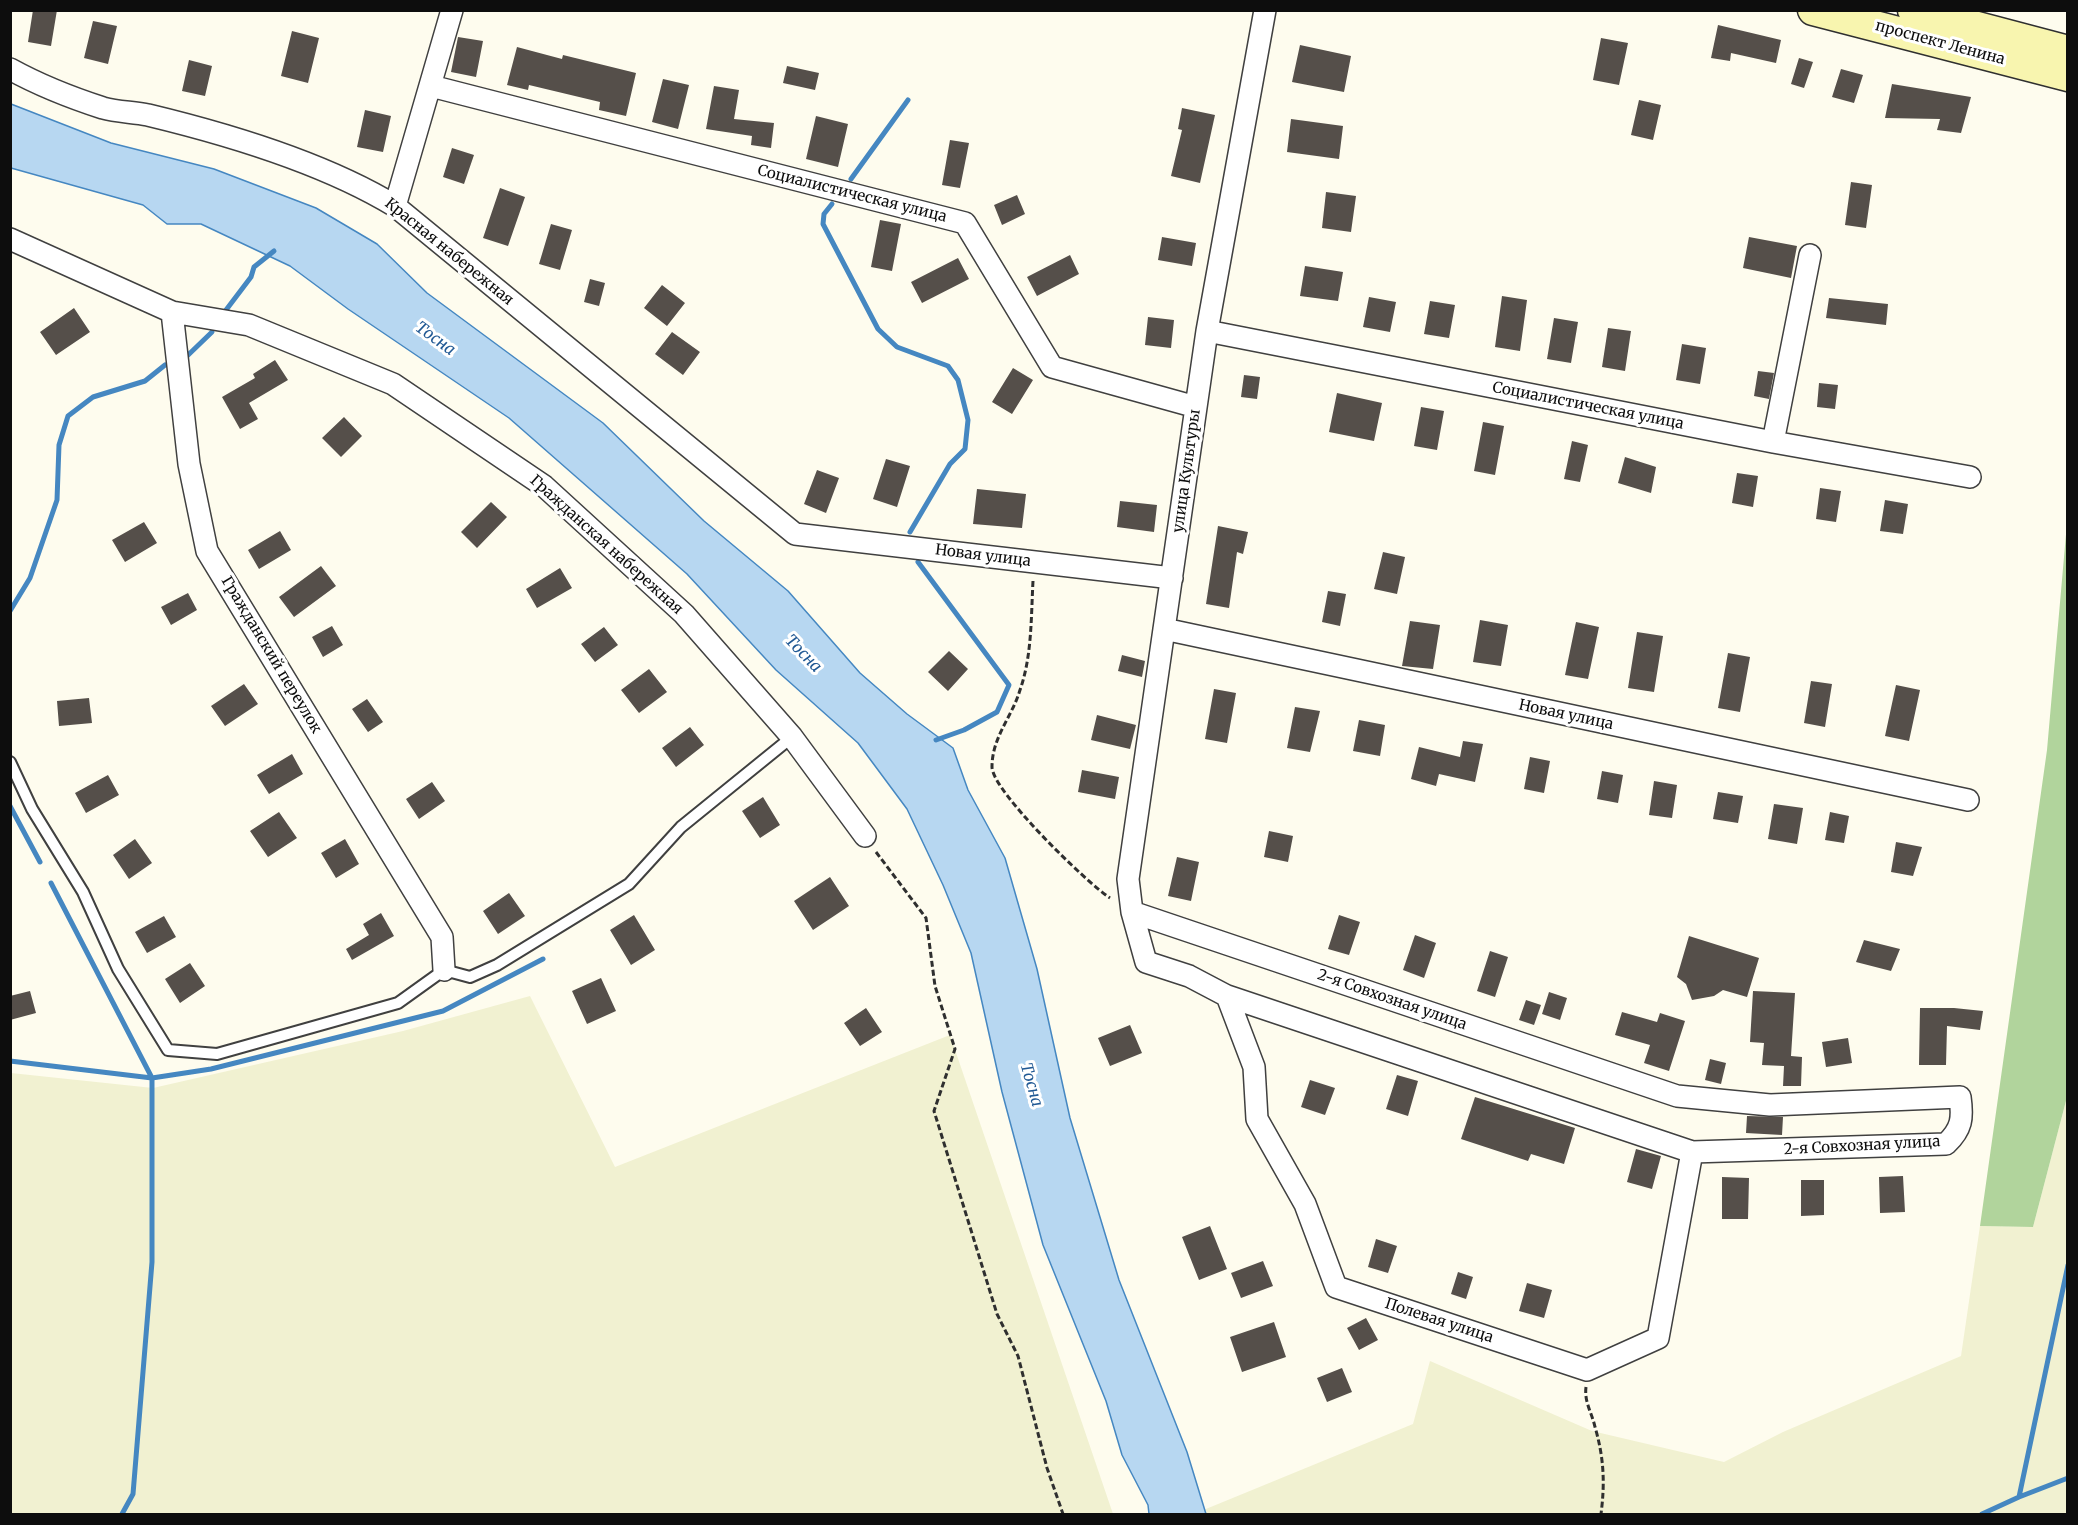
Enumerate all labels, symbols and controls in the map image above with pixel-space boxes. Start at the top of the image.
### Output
street label: проспект Ленина [1873,17,2007,69]
street label: Социалистическая улица [756,162,948,226]
street label: Красная набережная [381,195,517,309]
water label: Тосна [411,318,459,360]
street label: Социалистическая улица [1491,379,1685,433]
street label: улица Культуры [1169,408,1205,534]
street label: Гражданская набережная [526,471,686,619]
street label: Новая улица [934,541,1032,571]
street label: Гражданский переулок [217,573,325,737]
water label: Тосна [781,631,825,677]
street label: Новая улица [1517,696,1615,734]
street label: 2-я Совхозная улица [1315,966,1469,1034]
water label: Тосна [1016,1061,1046,1109]
street label: 2-я Совхозная улица [1783,1133,1941,1159]
street label: Полевая улица [1383,1295,1495,1347]

